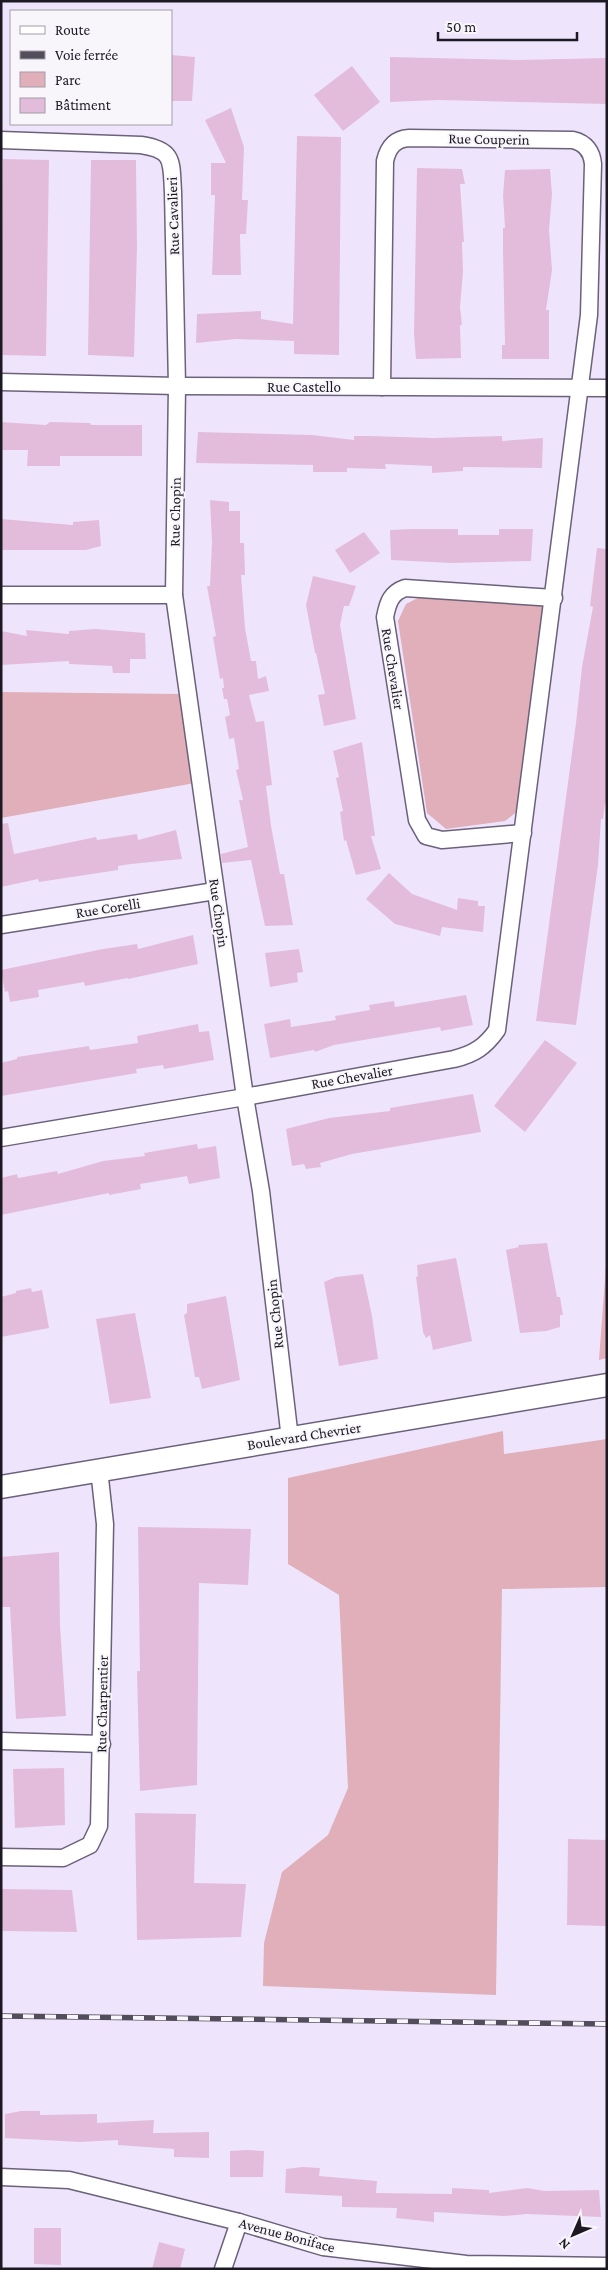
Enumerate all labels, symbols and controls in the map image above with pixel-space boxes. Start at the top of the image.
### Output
legend [10,10,172,125]
scale bar [438,10,577,42]
text: 50 m [446,19,476,35]
text: Route [55,22,90,38]
text: Voie ferrée [55,47,119,63]
text: Parc [55,72,81,88]
text: Bâtiment [55,97,112,113]
street label: Rue Couperin [448,130,530,149]
street label: Rue Cavalieri [164,176,182,256]
street label: Rue Castello [267,379,341,395]
street label: Rue Chopin [166,477,185,547]
street label: Rue Chevalier [379,627,407,712]
street label: Rue Chopin [205,877,232,949]
street label: Rue Corelli [75,895,141,921]
street label: Rue Chevalier [310,1062,395,1092]
street label: Rue Chopin [263,1278,288,1349]
street label: Boulevard Chevrier [246,1419,363,1453]
street label: Rue Charpentier [93,1654,112,1753]
north arrow [548,2210,598,2260]
street label: Avenue Boniface [237,2214,337,2256]
text: N [554,2235,573,2253]

